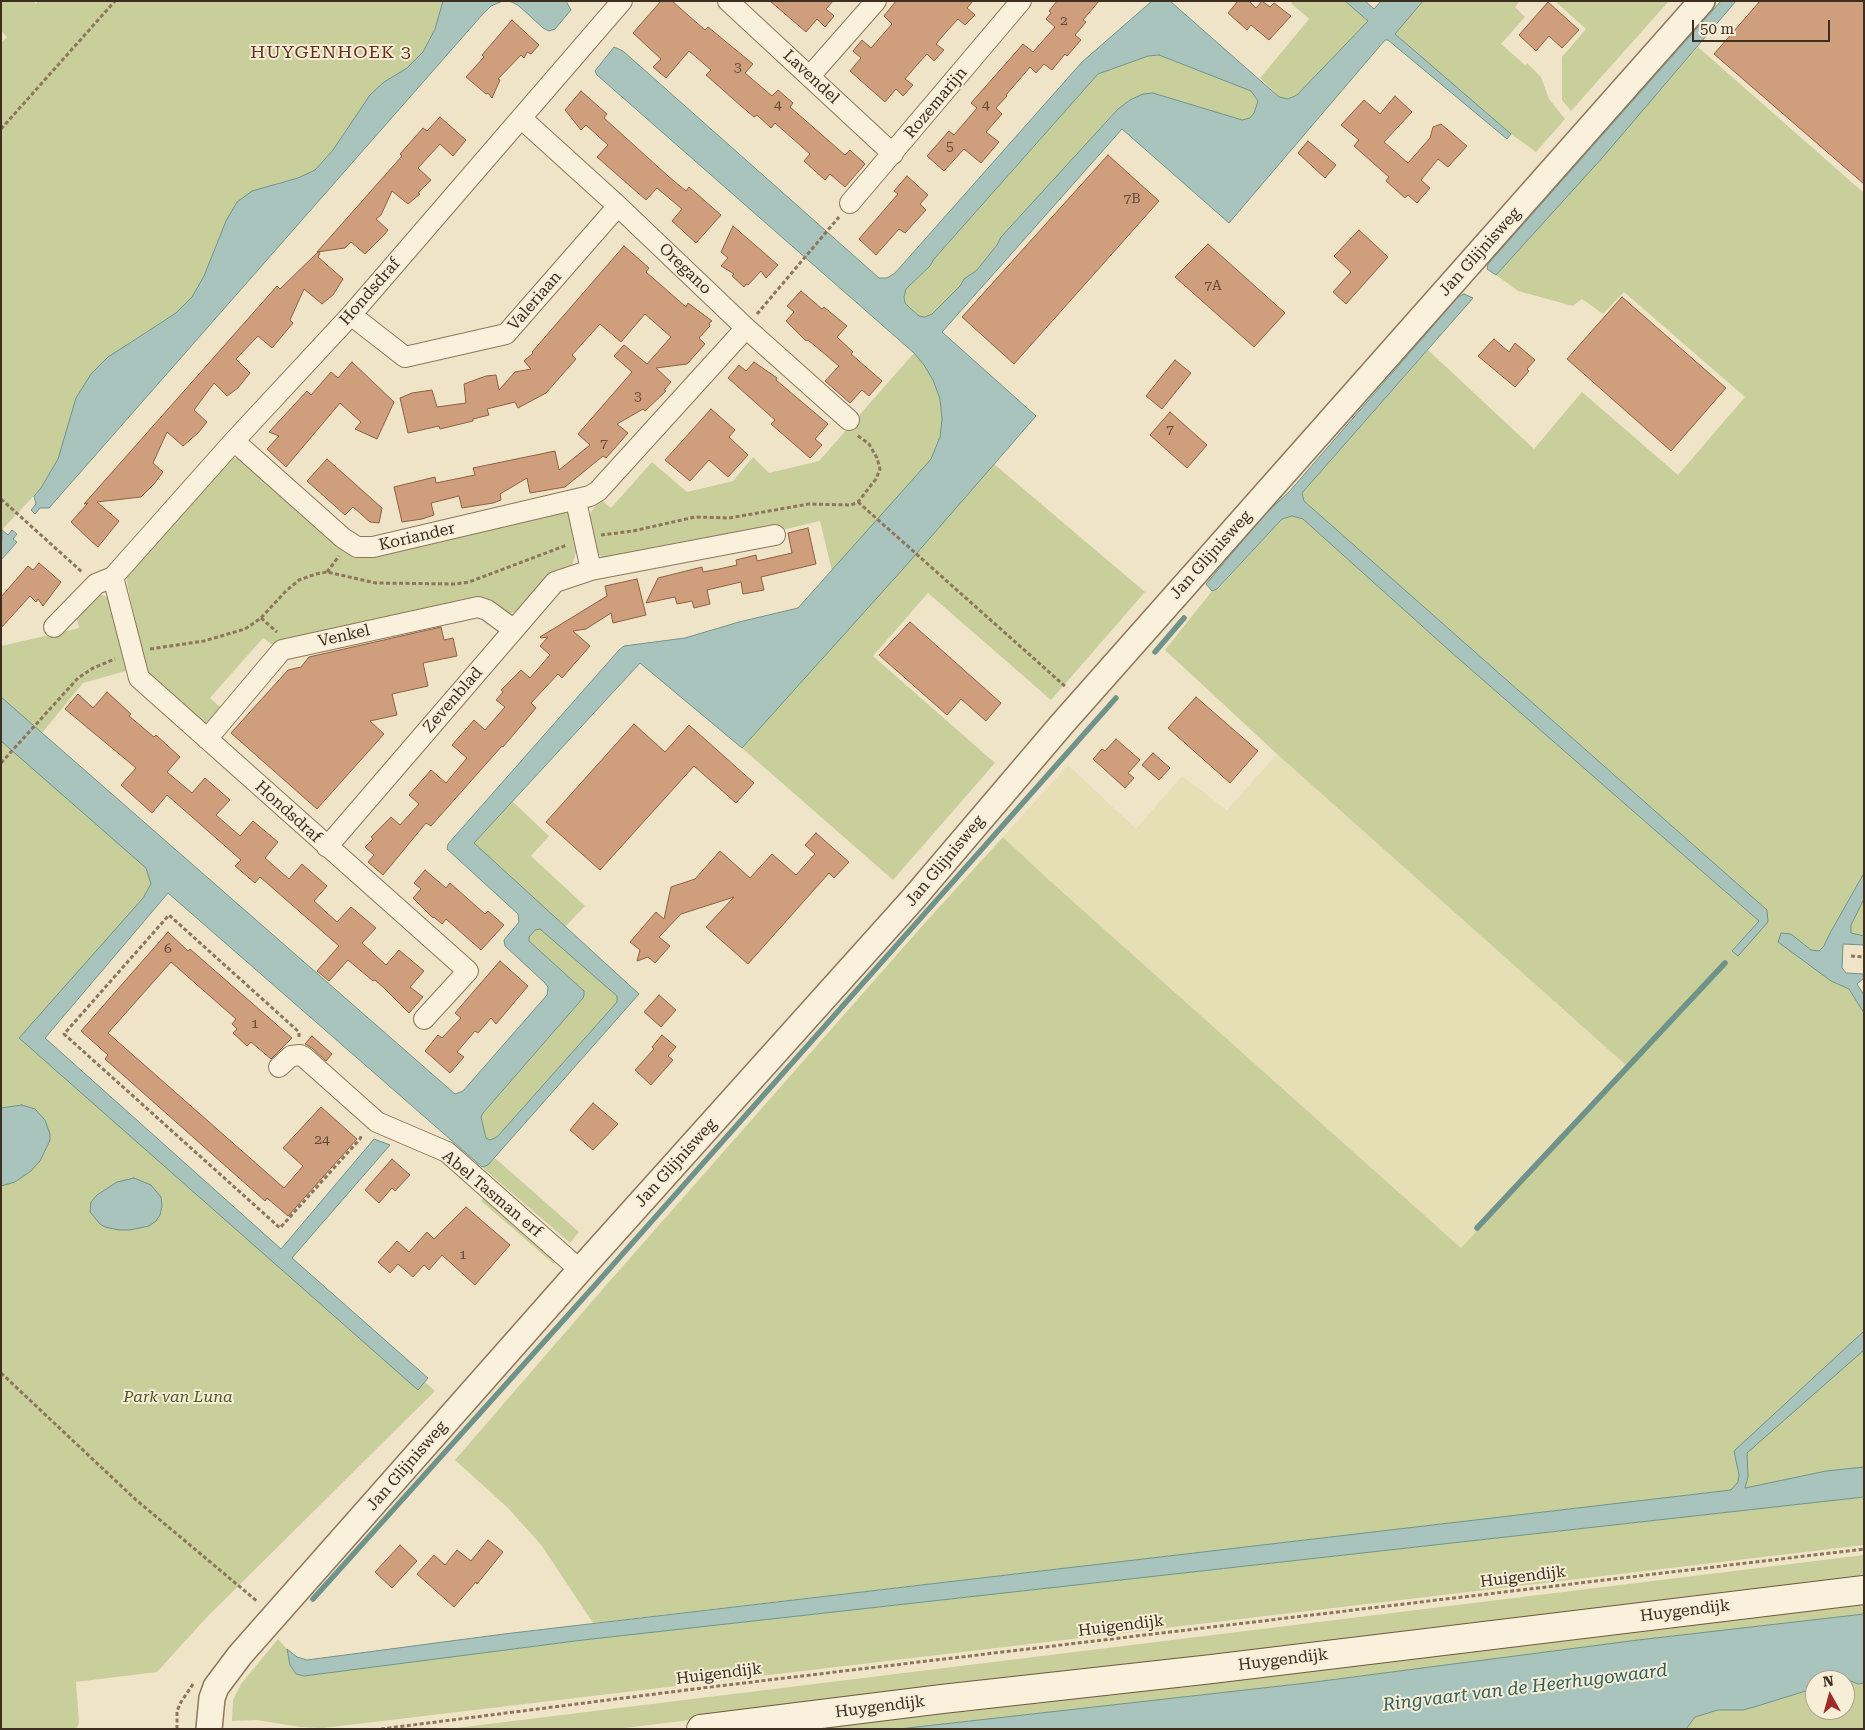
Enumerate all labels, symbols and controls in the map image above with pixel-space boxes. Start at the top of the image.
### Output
scale bar [1695,10,1832,42]
house number: 2 [1060,13,1068,29]
text: 50 m [1700,20,1734,38]
district label: HUYGENHOEK 3 [249,42,413,64]
street label: Lavendel [779,46,843,108]
house number: 3 [734,60,742,76]
street label: Rozemarijn [901,63,971,143]
house number: 4 [774,97,782,113]
house number: 4 [982,97,990,113]
house number: 5 [946,139,954,155]
house number: 7B [1123,191,1141,207]
street label: Jan Glijnisweg [1435,204,1525,300]
street label: Oregano [655,239,715,299]
street label: Hondsdraf [336,255,404,329]
street label: Valeriaan [504,268,566,334]
house number: 7A [1204,278,1222,294]
house number: 3 [634,389,642,405]
house number: 7 [1166,422,1174,438]
house number: 7 [600,436,608,452]
street label: Jan Glijnisweg [1166,507,1256,603]
street label: Koriander [377,519,457,555]
street label: Venkel [316,621,372,651]
street label: Zevenblad [419,663,487,737]
street label: Hondsdraf [251,777,325,847]
street label: Jan Glijnisweg [901,812,989,910]
house number: 6 [164,941,172,957]
house number: 1 [251,1016,259,1032]
street label: Jan Glijnisweg [631,1115,721,1211]
house number: 24 [314,1132,330,1148]
street label: Abel Tasman erf [438,1147,546,1241]
house number: 1 [459,1247,467,1263]
park label: Park van Luna [123,1387,233,1407]
street label: Jan Glijnisweg [363,1417,451,1515]
street label: Huigendijk [1479,1562,1567,1592]
street label: Huygendijk [1639,1596,1731,1626]
street label: Huigendijk [1077,1611,1165,1641]
street label: Huygendijk [1237,1645,1329,1675]
street label: Huigendijk [675,1659,763,1689]
water label: Ringvaart van de Heerhugowaard [1381,1660,1669,1716]
north arrow [1805,1670,1855,1720]
text: N [1822,1673,1835,1690]
street label: Huygendijk [834,1692,926,1722]

